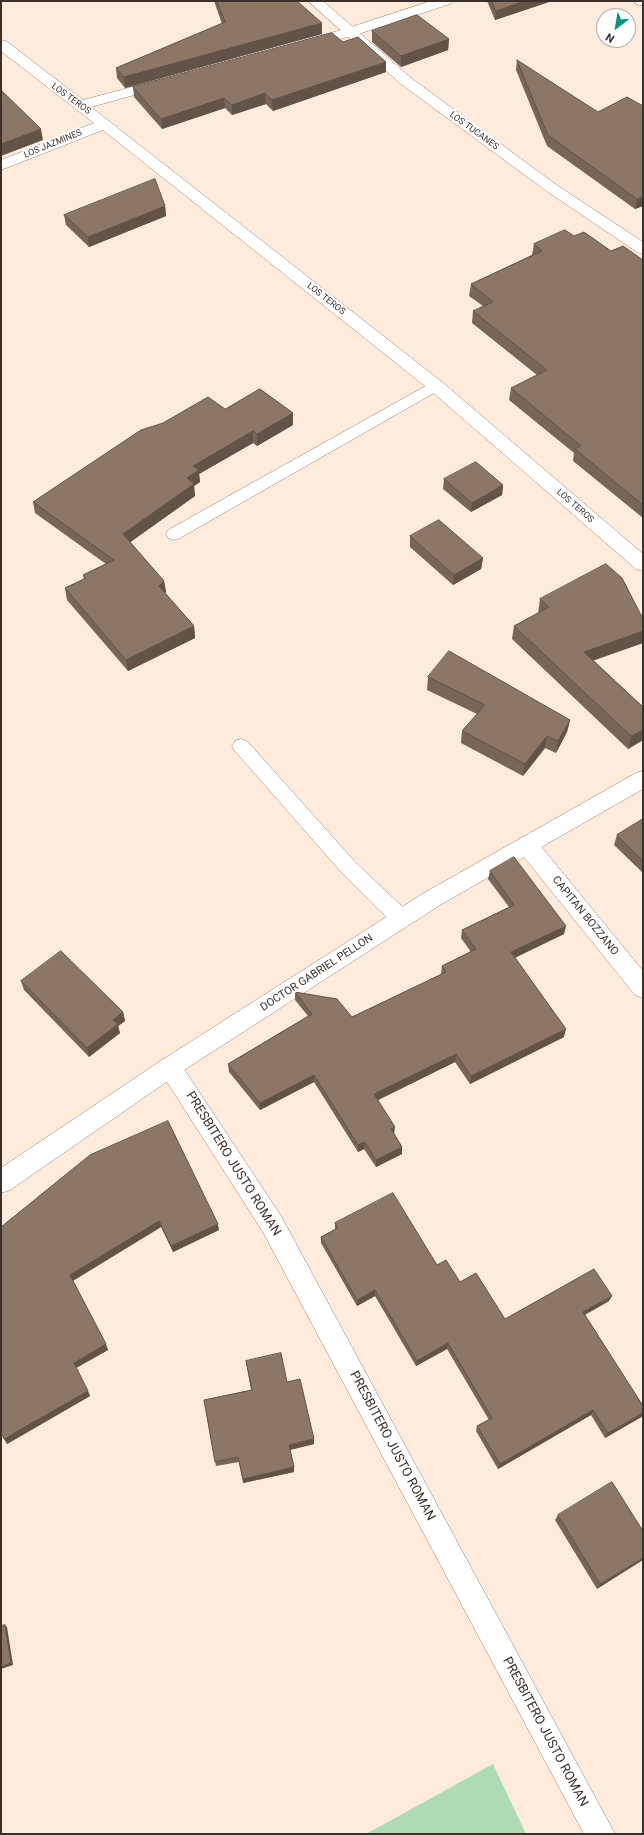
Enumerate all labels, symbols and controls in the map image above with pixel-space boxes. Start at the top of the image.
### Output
north arrow [596,8,636,48]
text: N [603,30,617,45]
street label: LOS TEROS [49,81,93,117]
street label: LOS TUCANES [447,110,501,152]
street label: LOS JAZMINES [22,127,84,161]
street label: LOS TEROS [305,281,347,317]
street label: LOS TEROS [554,487,596,525]
street label: CAPITAN BOZZANO [549,874,621,958]
street label: DOCTOR GABRIEL PELLON [258,932,376,1014]
street label: PRESBITERO JUSTO ROMAN [182,1089,284,1239]
street label: PRESBITERO JUSTO ROMAN [346,1368,438,1524]
street label: PRESBITERO JUSTO ROMAN [499,1654,591,1810]

